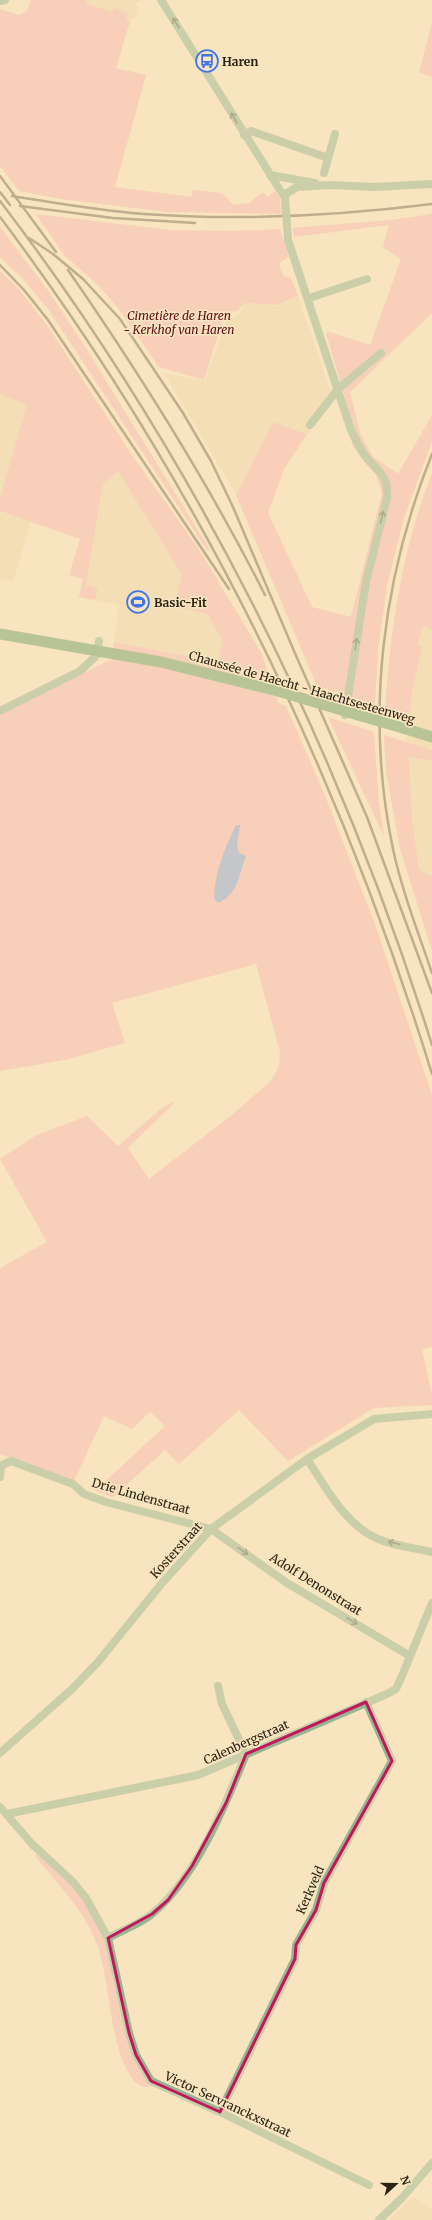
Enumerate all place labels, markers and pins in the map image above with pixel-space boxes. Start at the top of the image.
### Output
bus stop icon: Haren [194,48,220,74]
place label: Haren [222,54,258,69]
sports icon: Basic-Fit [125,589,151,615]
place label: Basic-Fit [154,595,207,610]

